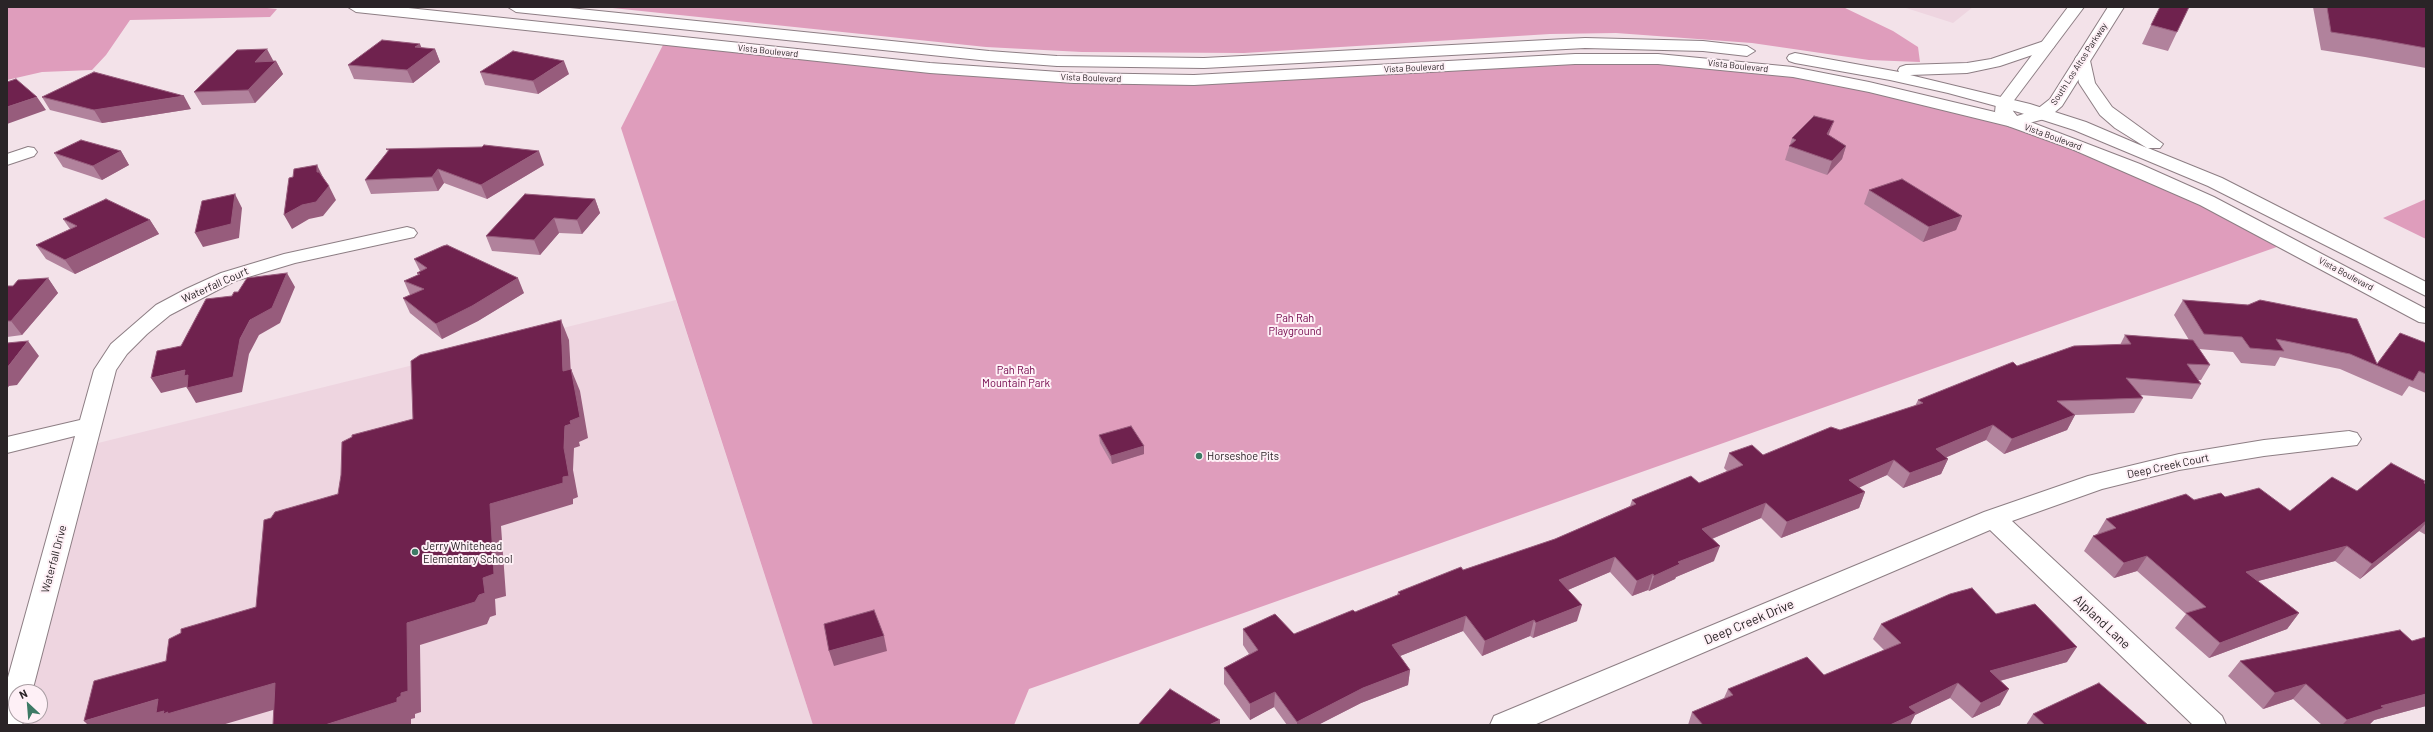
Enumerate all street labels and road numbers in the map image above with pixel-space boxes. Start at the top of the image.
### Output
street label: South Los Altos Parkway [2048,21,2110,107]
street label: Vista Boulevard [737,42,799,60]
street label: Vista Boulevard [1707,57,1769,75]
street label: Vista Boulevard [1383,61,1445,75]
street label: Vista Boulevard [1061,72,1121,84]
street label: Vista Boulevard [2023,122,2083,152]
street label: Vista Boulevard [2317,255,2375,293]
street label: Waterfall Court [179,264,251,306]
street label: Deep Creek Court [2126,451,2210,481]
street label: Waterfall Drive [39,524,69,594]
street label: Alpland Lane [2070,592,2134,652]
street label: Deep Creek Drive [1702,596,1796,648]

